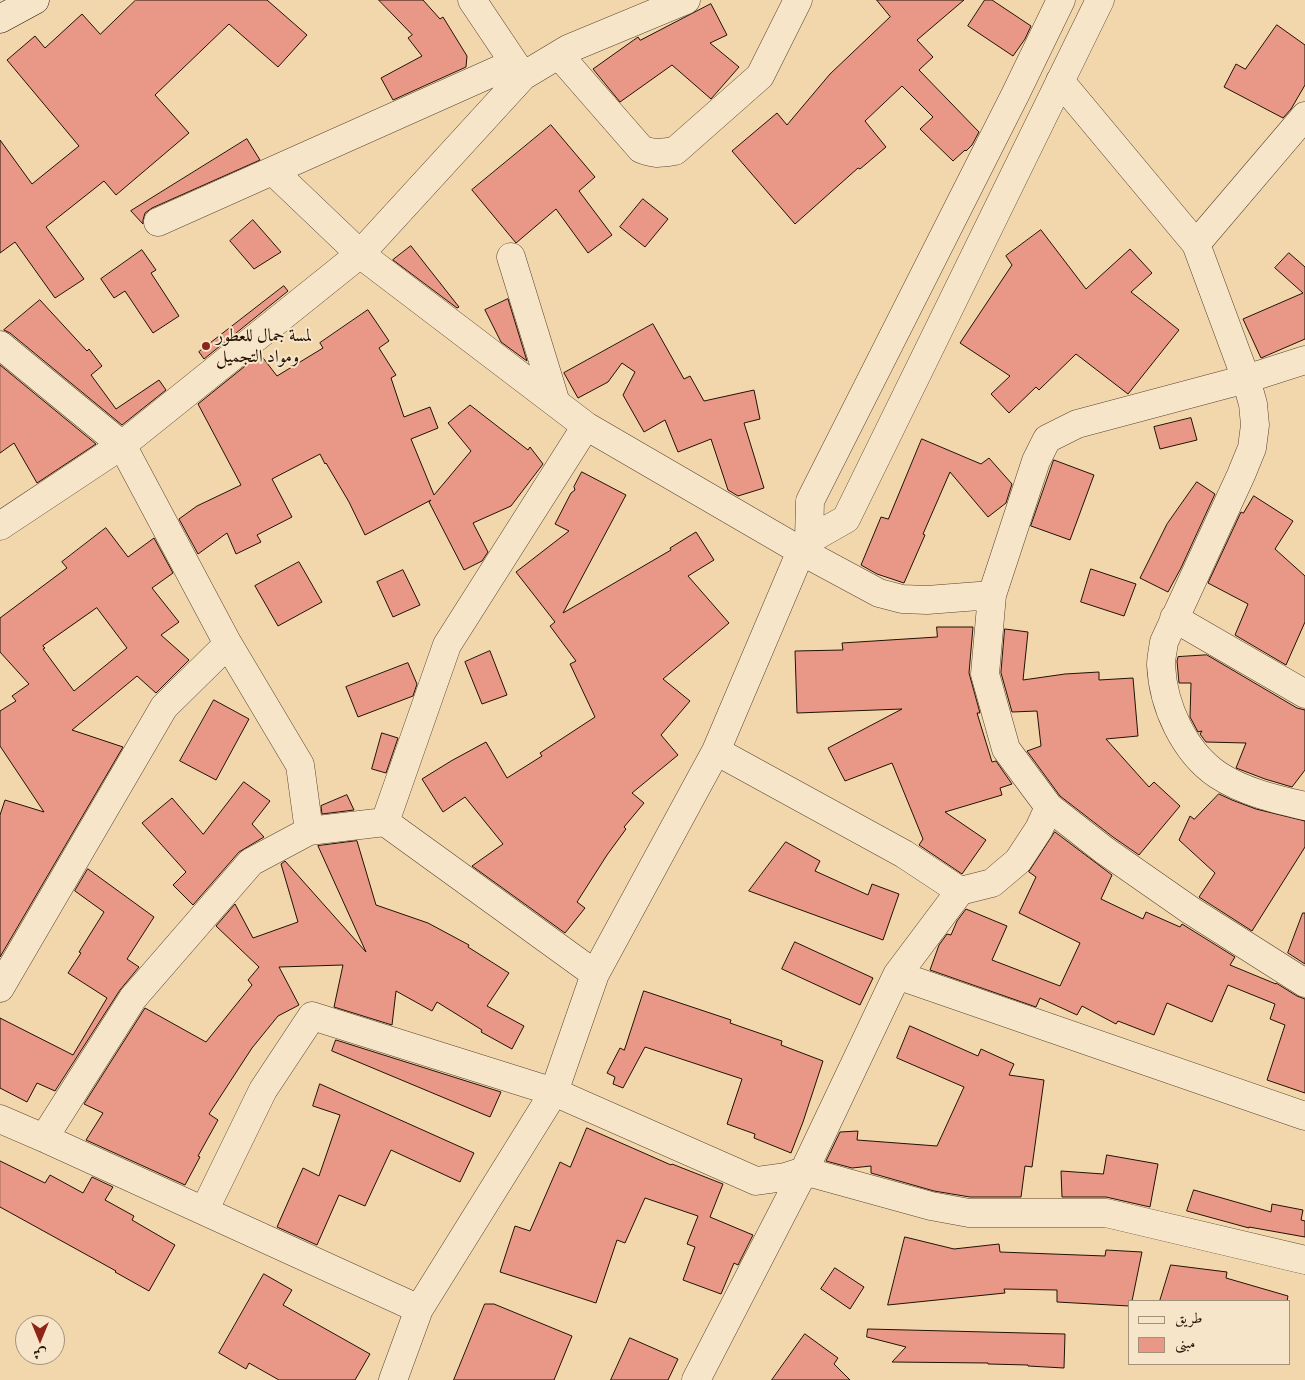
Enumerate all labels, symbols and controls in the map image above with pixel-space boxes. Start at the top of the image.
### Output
place label: لمسة جمال للعطور ومواد التجميل [216,325,312,368]
marker: لمسة جمال للعطور ومواد التجميل [200,340,212,352]
legend [1128,1300,1290,1365]
text: طريق [1175,1307,1202,1328]
north arrow [15,1315,65,1365]
text: مبنى [1175,1332,1195,1353]
text: ش [33,1344,47,1364]

